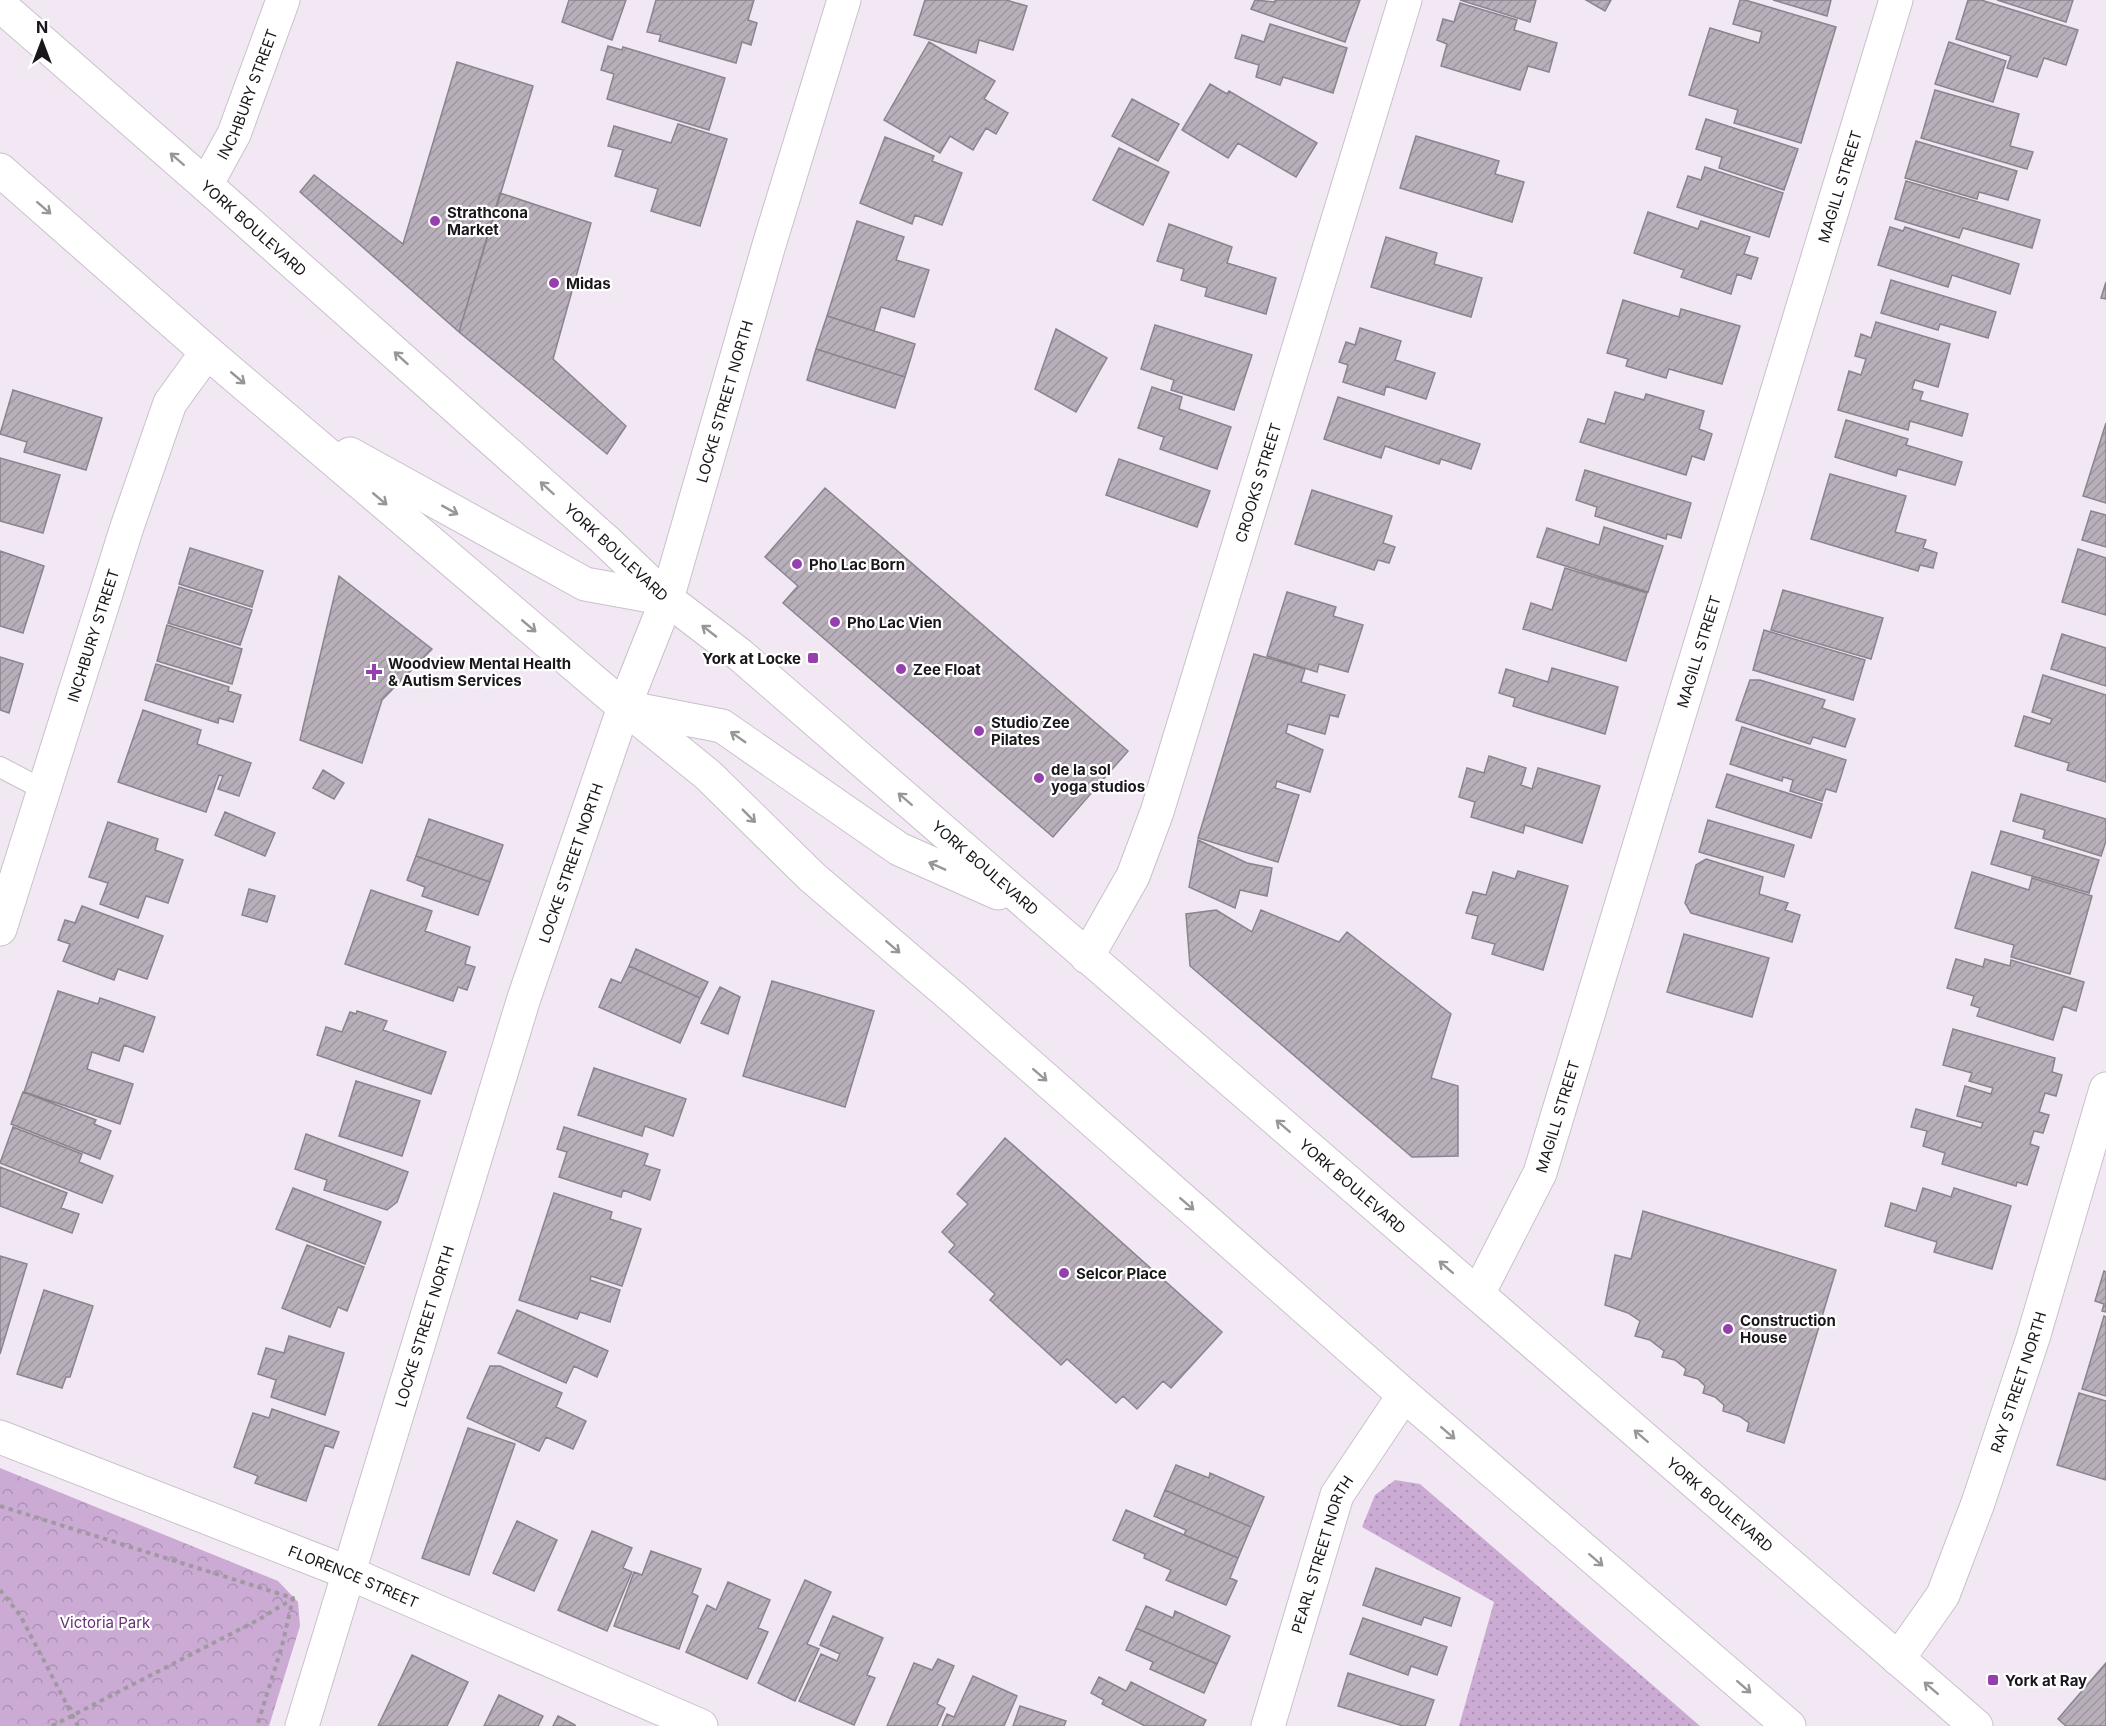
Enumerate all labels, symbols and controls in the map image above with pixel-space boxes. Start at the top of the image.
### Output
north arrow [12,12,72,72]
text: N [36,17,48,37]
street label: INCHBURY STREET [212,26,281,163]
street label: MAGILL STREET [1813,128,1865,245]
one-way arrow [170,152,185,166]
street label: YORK BOULEVARD [197,176,311,280]
one-way arrow [36,202,52,215]
place label: Strathcona Market [447,203,528,239]
marker: Strathcona Market [428,214,442,228]
place label: Midas [566,274,611,293]
marker: Midas [547,276,561,290]
street label: LOCKE STREET NORTH [692,318,756,485]
one-way arrow [394,351,409,365]
one-way arrow [230,372,246,385]
street label: CROOKS STREET [1230,420,1285,545]
one-way arrow [540,481,555,495]
one-way arrow [372,493,388,506]
street label: YORK BOULEVARD [560,499,672,605]
one-way arrow [441,504,458,516]
place label: Pho Lac Born [809,555,905,574]
marker: Pho Lac Born [790,557,804,571]
street label: INCHBURY STREET [63,566,123,704]
street label: MAGILL STREET [1672,593,1724,710]
place label: Pho Lac Vien [847,613,942,632]
marker: Pho Lac Vien [828,615,842,629]
one-way arrow [521,619,536,633]
one-way arrow [702,625,718,638]
place label: York at Locke [702,649,801,668]
marker: York at Locke [806,651,820,665]
place label: Woodview Mental Health & Autism Services [388,654,571,690]
place label: Zee Float [913,660,981,679]
marker: Zee Float [894,662,908,676]
marker: Woodview Mental Health & Autism Services [365,663,383,681]
place label: Studio Zee Pilates [991,713,1070,749]
marker: Studio Zee Pilates [972,724,986,738]
one-way arrow [731,731,747,743]
place label: de la sol yoga studios [1051,760,1145,796]
marker: de la sol yoga studios [1032,771,1046,785]
street label: LOCKE STREET NORTH [534,780,607,945]
one-way arrow [898,792,913,806]
one-way arrow [742,809,757,823]
street label: YORK BOULEVARD [928,816,1043,919]
one-way arrow [928,860,946,871]
one-way arrow [885,940,900,954]
street label: MAGILL STREET [1531,1058,1583,1175]
one-way arrow [1033,1068,1048,1082]
one-way arrow [1276,1119,1291,1133]
street label: YORK BOULEVARD [1295,1134,1410,1237]
one-way arrow [1179,1197,1194,1211]
street label: LOCKE STREET NORTH [390,1243,458,1409]
one-way arrow [1439,1260,1454,1274]
place label: Selcor Place [1076,1264,1167,1283]
marker: Selcor Place [1057,1266,1071,1280]
street label: RAY STREET NORTH [1986,1309,2050,1455]
place label: Construction House [1740,1311,1836,1347]
marker: Construction House [1721,1322,1735,1336]
one-way arrow [1440,1427,1456,1440]
one-way arrow [1634,1429,1649,1443]
street label: YORK BOULEVARD [1663,1453,1777,1556]
street label: PEARL STREET NORTH [1287,1472,1357,1636]
street label: FLORENCE STREET [286,1541,422,1612]
one-way arrow [1588,1554,1604,1567]
park label: Victoria Park [60,1613,151,1632]
place label: York at Ray [2005,1671,2087,1690]
marker: York at Ray [1986,1673,2000,1687]
one-way arrow [1736,1681,1752,1694]
one-way arrow [1924,1681,1939,1695]

